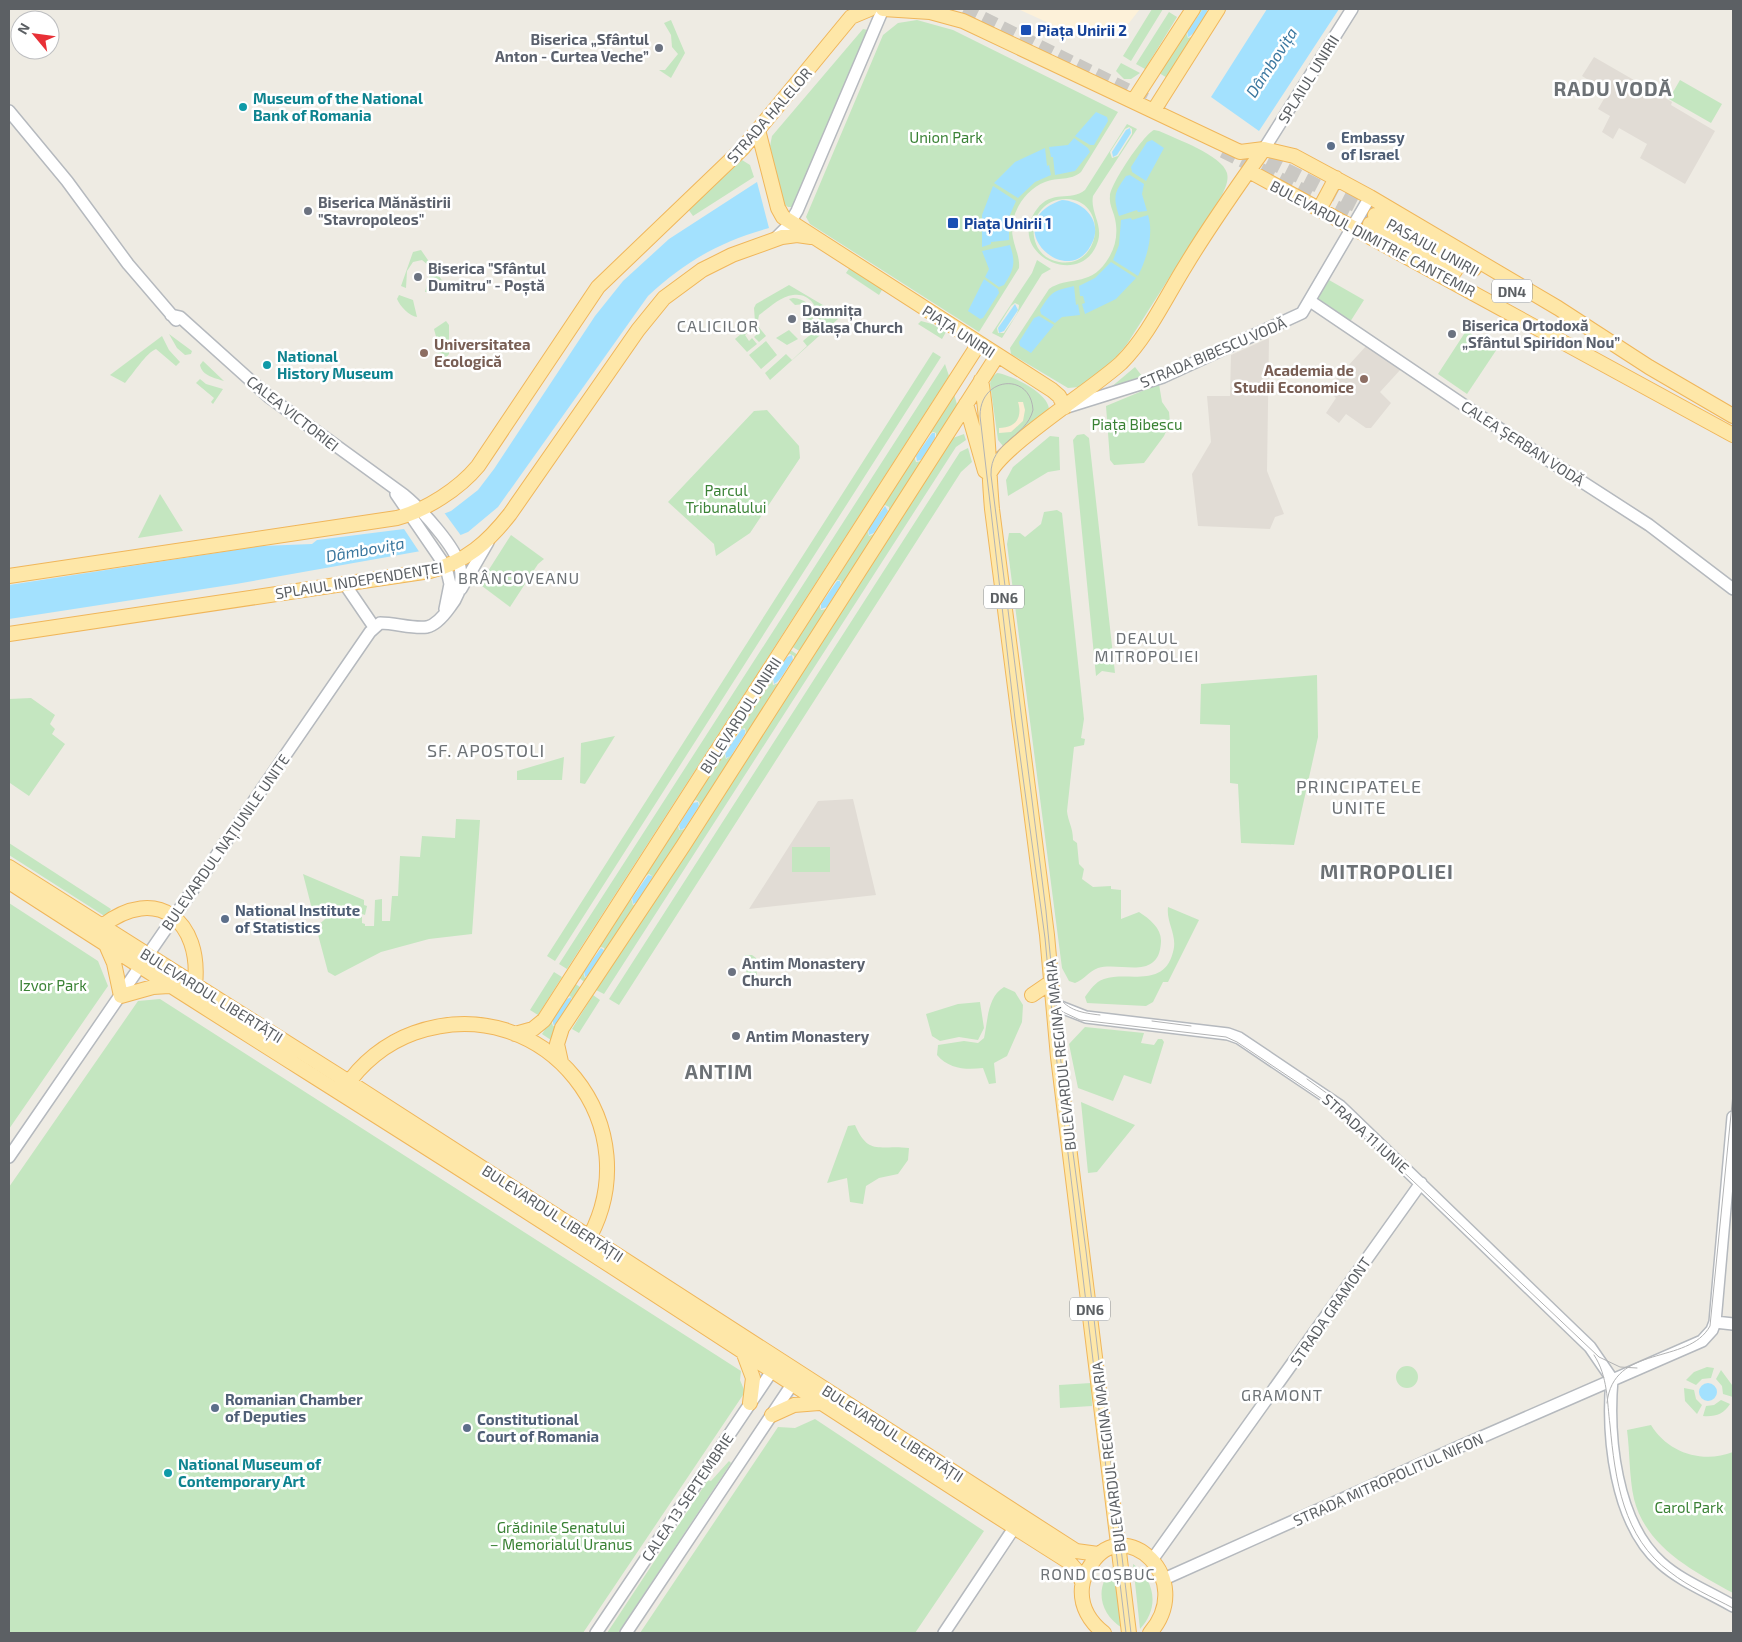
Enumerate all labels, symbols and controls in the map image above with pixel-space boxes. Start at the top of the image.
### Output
north arrow [10,10,60,60]
text: N [13,20,33,37]
place label: Piața Unirii 2 [1037,21,1127,41]
marker: Piața Unirii 2 [1019,23,1033,37]
water label: Dâmbovița [1241,24,1302,102]
place label: Biserica „Sfântul Anton - Curtea Veche” [495,30,649,65]
street label: SPLAIUL UNIRII [1274,32,1342,126]
marker: Biserica „Sfântul Anton - Curtea Veche” [653,42,665,54]
street label: STRADA HALELOR [723,64,815,166]
district label: RADU VODĂ [1553,76,1673,100]
place label: Museum of the National Bank of Romania [253,89,423,124]
marker: Museum of the National Bank of Romania [237,101,249,113]
park label: Union Park [909,128,983,146]
place label: Embassy of Israel [1341,128,1405,163]
marker: Embassy of Israel [1325,140,1337,152]
street label: BULEVARDUL DIMITRIE CANTEMIR [1267,176,1479,300]
place label: Biserica Mănăstirii "Stavropoleos" [318,193,451,228]
marker: Biserica Mănăstirii "Stavropoleos" [302,205,314,217]
place label: Piața Unirii 1 [964,214,1052,234]
street label: PASAJUL UNIRII [1384,214,1482,280]
marker: Piața Unirii 1 [946,216,960,230]
place label: Biserica "Sfântul Dumitru" - Poștă [428,259,546,296]
marker: Biserica "Sfântul Dumitru" - Poștă [412,271,424,283]
road number: DN4 [1492,280,1532,302]
place label: Domnița Bălașa Church [802,301,903,338]
street label: PIAȚA UNIRII [918,301,999,363]
marker: Domnița Bălașa Church [786,313,798,325]
street label: STRADA BIBESCU VODĂ [1137,313,1289,391]
district label: CALICILOR [677,316,759,335]
place label: Biserica Ortodoxă „Sfântul Spiridon Nou” [1462,316,1620,351]
marker: Biserica Ortodoxă „Sfântul Spiridon Nou” [1446,328,1458,340]
place label: Universitatea Ecologică [434,335,531,370]
place label: National History Museum [277,347,393,383]
marker: Universitatea Ecologică [418,347,430,359]
marker: National History Museum [261,359,273,371]
place label: Academia de Studii Economice [1233,361,1354,396]
street label: CALEA VICTORIEI [243,372,343,454]
marker: Academia de Studii Economice [1358,373,1370,385]
street label: CALEA ȘERBAN VODĂ [1457,397,1588,491]
park label: Piața Bibescu [1091,415,1183,435]
park label: Parcul Tribunalului [686,481,766,516]
water label: Dâmbovița [324,533,406,567]
street label: SPLAIUL INDEPENDENȚEI [274,558,444,604]
district label: BRÂNCOVEANU [458,568,580,587]
road number: DN6 [984,586,1024,608]
district label: DEALUL MITROPOLIEI [1095,628,1199,665]
street label: BULEVARDUL UNIRII [696,654,784,776]
district label: SF. APOSTOLI [427,739,545,761]
street label: BULEVARDUL NAȚIUNILE UNITE [157,751,294,935]
district label: PRINCIPATELE UNITE [1296,775,1422,818]
district label: MITROPOLIEI [1320,859,1454,883]
place label: National Institute of Statistics [235,901,360,936]
marker: National Institute of Statistics [219,913,231,925]
street label: BULEVARDUL LIBERTĂȚII [136,944,287,1048]
place label: Antim Monastery Church [742,954,866,989]
street label: BULEVARDUL REGINA MARIA [1041,958,1079,1151]
marker: Antim Monastery Church [726,966,738,978]
park label: Izvor Park [19,976,87,994]
place label: Antim Monastery [746,1027,870,1046]
marker: Antim Monastery [730,1030,742,1042]
district label: ANTIM [685,1059,753,1083]
street label: STRADA 11 IUNIE [1319,1089,1413,1177]
street label: BULEVARDUL LIBERTĂȚII [478,1161,627,1267]
street label: STRADA GRAMONT [1286,1253,1374,1369]
road number: DN6 [1070,1298,1110,1320]
street label: BULEVARDUL REGINA MARIA [1087,1360,1129,1553]
street label: BULEVARDUL LIBERTĂȚII [818,1381,967,1487]
district label: GRAMONT [1241,1385,1323,1404]
place label: Romanian Chamber of Deputies [225,1390,363,1425]
marker: Romanian Chamber of Deputies [209,1402,221,1414]
place label: Constitutional Court of Romania [477,1410,599,1445]
marker: Constitutional Court of Romania [461,1422,473,1434]
street label: CALEA 13 SEPTEMBRIE [637,1429,737,1565]
street label: STRADA MITROPOLITUL NIFON [1290,1429,1486,1529]
place label: National Museum of Contemporary Art [178,1455,322,1491]
marker: National Museum of Contemporary Art [162,1467,174,1479]
park label: Carol Park [1654,1498,1724,1516]
park label: Grădinile Senatului – Memorialul Uranus [490,1518,632,1553]
district label: ROND COȘBUC [1040,1564,1156,1585]

